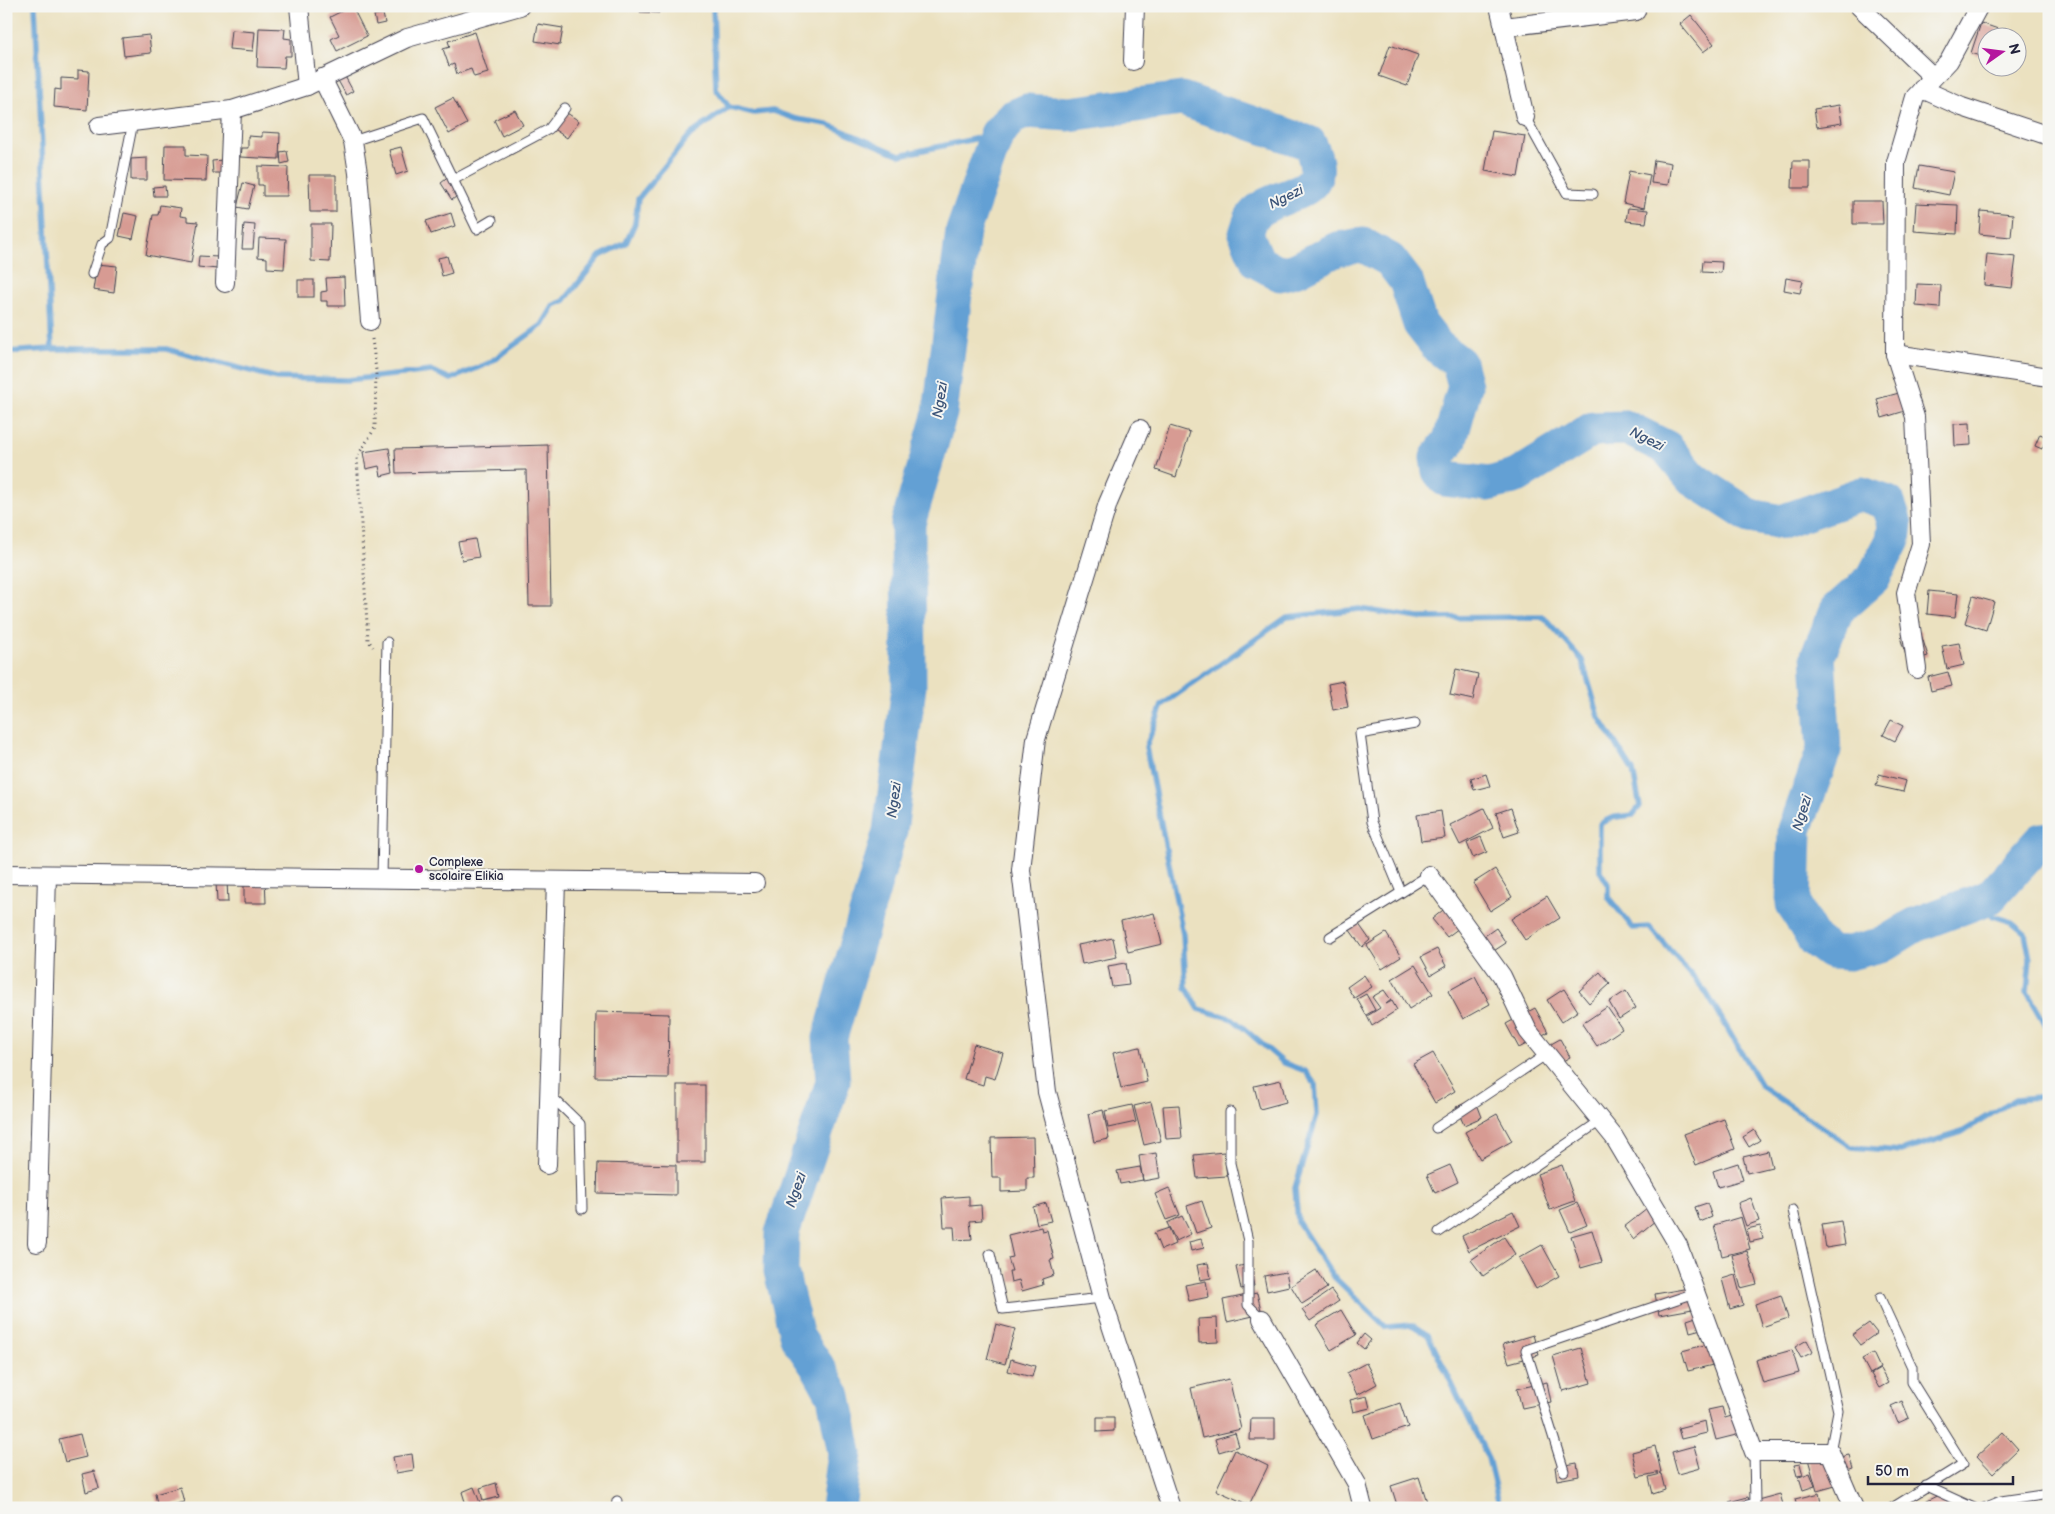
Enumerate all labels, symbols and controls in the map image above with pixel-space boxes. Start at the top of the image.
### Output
north arrow [1978,28,2028,78]
text: N [2005,42,2024,56]
water label: Ngezi [1266,181,1307,213]
water label: Ngezi [929,380,951,419]
water label: Ngezi [1627,423,1668,455]
water label: Ngezi [883,780,905,819]
water label: Ngezi [1789,792,1816,833]
place label: Complexe scolaire Elikia [429,855,504,884]
marker: Complexe scolaire Elikia [413,863,425,875]
water label: Ngezi [782,1169,810,1210]
scale bar [1868,1454,2012,1486]
text: 50 m [1875,1462,1909,1481]

